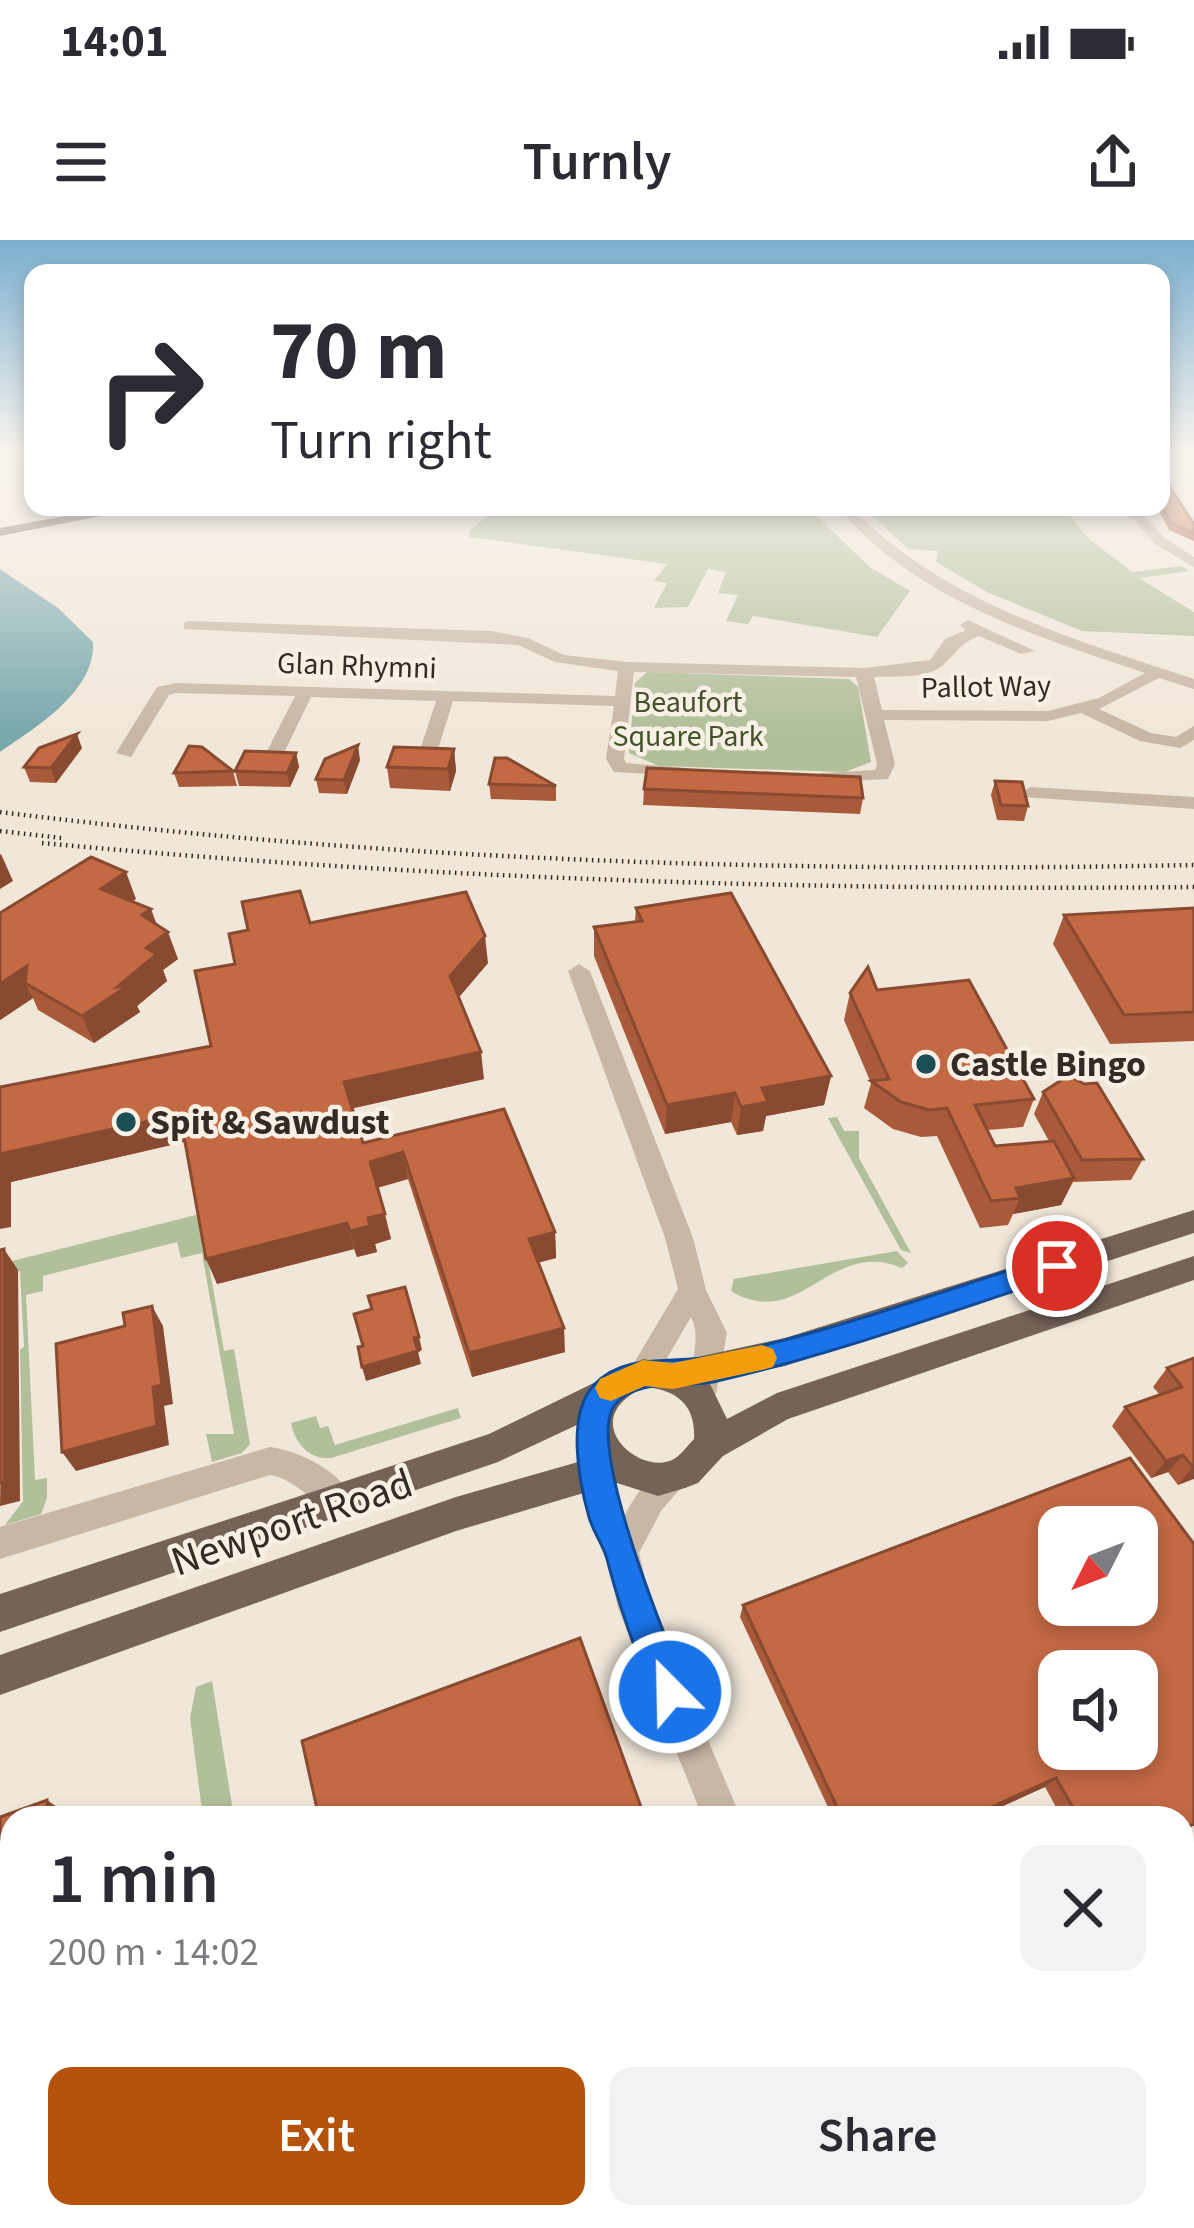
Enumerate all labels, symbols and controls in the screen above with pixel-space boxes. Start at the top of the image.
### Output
text: 14:01 [60,10,169,74]
text: Turnly [523,124,671,201]
icon: menu [48,129,114,195]
icon: share [1080,129,1146,195]
text: 70 m [270,292,448,412]
icon: right [72,312,228,468]
text: Turn right [270,403,492,480]
street label: Glan Rhymni [276,642,438,690]
street label: Pallot Way [921,664,1051,710]
park label: Beaufort Square Park [612,681,764,758]
place label: Castle Bingo [950,1039,1146,1090]
marker: Castle Bingo [913,1051,939,1077]
place label: Spit & Sawdust [150,1097,390,1148]
marker: Spit & Sawdust [113,1109,139,1135]
pin [1006,1215,1108,1317]
icon: arrive [1024,1233,1090,1299]
street label: Newport Road [163,1454,421,1592]
north arrow [1038,1506,1158,1626]
map controls [1038,1506,1158,1770]
position arrow [607,1629,733,1755]
button: sound [1038,1650,1158,1770]
text: 1 min [48,1828,219,1931]
button: close [1020,1845,1146,1971]
text: 200 m · 14:02 [48,1925,259,1981]
button: Exit [48,2067,585,2205]
button: Share [609,2067,1146,2205]

